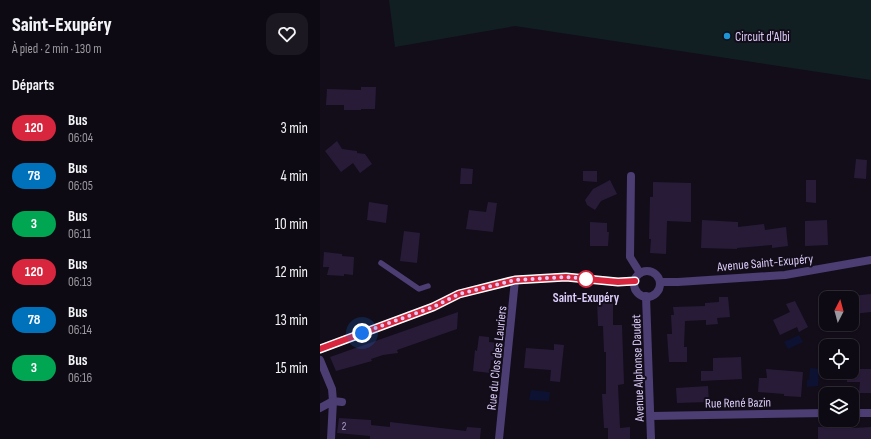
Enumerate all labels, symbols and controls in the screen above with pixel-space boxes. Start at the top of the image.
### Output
button: heart [266,13,308,55]
text: Saint-Exupéry [12,14,112,37]
place label: Circuit d'Albi [735,29,790,45]
marker: Circuit d'Albi [722,31,732,41]
text: À pied · 2 min · 130 m [12,41,101,57]
text: Départs [12,76,54,95]
text: Bus [68,111,87,130]
text: 120 [25,119,43,136]
text: 3 min [280,119,308,138]
text: 06:04 [68,130,93,146]
text: Bus [68,159,87,178]
text: 78 [28,167,40,184]
text: 4 min [281,167,308,186]
text: 06:05 [68,178,93,194]
text: Bus [68,207,87,226]
text: 3 [31,215,37,232]
text: 10 min [275,215,308,234]
text: 06:11 [68,226,91,242]
street label: Avenue Saint-Exupéry [715,251,814,275]
text: Bus [68,255,87,274]
text: 120 [25,263,43,280]
text: 12 min [275,263,308,282]
marker: Saint-Exupéry [577,270,595,288]
text: 06:13 [68,274,92,290]
place label: Saint-Exupéry [553,290,620,306]
north arrow [819,291,859,331]
map controls [819,291,859,427]
text: Bus [68,303,87,322]
street label: Rue du Clos des Lauriers [484,305,510,411]
text: 78 [28,311,40,328]
text: 13 min [275,311,308,330]
street label: Avenue Alphonse Daudet [628,314,648,423]
text: 06:14 [68,322,92,338]
your location [352,323,372,343]
button: locate [819,339,859,379]
text: Bus [68,351,87,370]
text: 3 [31,359,37,376]
text: 15 min [276,359,308,378]
text: 06:16 [68,370,92,386]
button: layers [819,387,859,427]
street label: Rue René Bazin [705,394,771,412]
house number: 2 [342,420,347,433]

